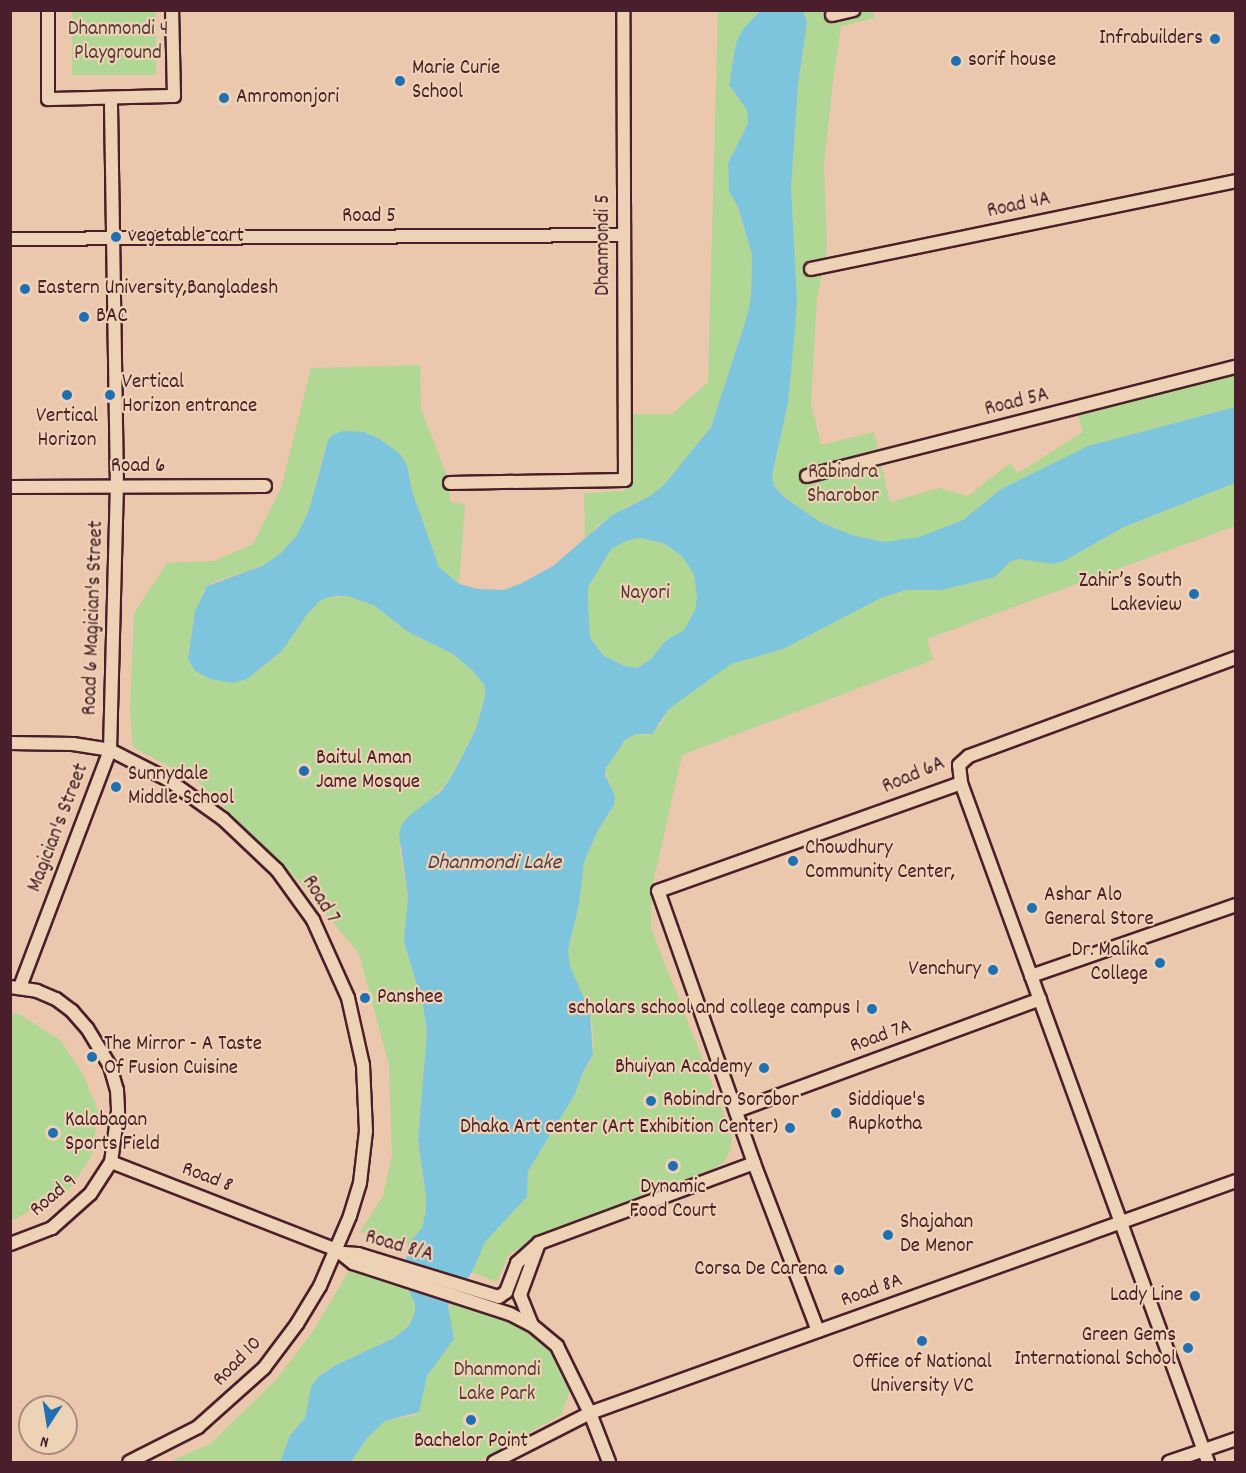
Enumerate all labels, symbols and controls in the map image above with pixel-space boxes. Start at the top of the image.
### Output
park label: Dhanmondi 4 Playground [68,17,168,67]
place label: Infrabuilders [1099,26,1203,52]
marker: Infrabuilders [1208,32,1222,46]
place label: sorif house [968,48,1056,74]
marker: sorif house [949,54,963,68]
place label: Marie Curie School [412,56,500,106]
marker: Marie Curie School [393,74,407,88]
place label: Amromonjori [236,85,339,111]
marker: Amromonjori [217,91,231,105]
street label: Road 4A [985,187,1053,225]
street label: Dhanmondi 5 [591,194,617,296]
street label: Road 5 [342,204,396,230]
place label: vegetable cart [128,224,244,250]
marker: vegetable cart [109,230,123,244]
place label: Eastern University,Bangladesh [37,276,278,302]
marker: Eastern University,Bangladesh [18,282,32,296]
place label: BAC [96,304,128,330]
marker: BAC [77,310,91,324]
place label: Vertical Horizon entrance [122,370,257,420]
street label: Road 5A [982,383,1052,423]
marker: Vertical Horizon [60,388,74,402]
marker: Vertical Horizon entrance [103,388,117,402]
place label: Vertical Horizon [36,404,98,454]
street label: Road 6 [111,454,165,480]
park label: Rabindra Sharobor [807,460,879,510]
street label: Road 6 Magician's Street [78,520,110,716]
place label: Zahir’s South Lakeview [1079,569,1182,619]
park label: Nayori [620,581,670,607]
marker: Zahir’s South Lakeview [1187,587,1201,601]
place label: Baitul Aman Jame Mosque [316,746,420,796]
street label: Road 6A [879,752,949,800]
street label: Magician's Street [23,760,95,896]
place label: Sunnydale Middle School [128,762,234,812]
marker: Baitul Aman Jame Mosque [297,764,311,778]
marker: Sunnydale Middle School [109,780,123,794]
place label: Chowdhury Community Center, [805,836,955,886]
water label: Dhanmondi Lake [427,851,561,877]
marker: Chowdhury Community Center, [786,854,800,868]
street label: Road 7 [296,871,344,929]
place label: Ashar Alo General Store [1044,883,1154,933]
marker: Ashar Alo General Store [1025,901,1039,915]
place label: Dr. Malika College [1072,938,1148,988]
marker: Dr. Malika College [1153,956,1167,970]
place label: Venchury [909,957,981,983]
marker: Venchury [986,963,1000,977]
place label: Panshee [377,985,443,1011]
marker: Panshee [358,991,372,1005]
place label: scholars school and college campus 1 [568,996,860,1022]
marker: scholars school and college campus 1 [865,1002,879,1016]
street label: Road 7A [847,1014,915,1060]
place label: The Mirror - A Taste Of Fusion Cuisine [104,1032,262,1082]
marker: The Mirror - A Taste Of Fusion Cuisine [85,1050,99,1064]
place label: Bhuiyan Academy [615,1055,752,1081]
marker: Bhuiyan Academy [757,1061,771,1075]
place label: Robindro Sorobor [663,1088,799,1114]
place label: Siddique's Rupkotha [848,1088,925,1138]
marker: Robindro Sorobor [644,1094,658,1108]
marker: Siddique's Rupkotha [829,1106,843,1120]
place label: Kalabagan Sports Field [65,1108,160,1158]
place label: Dhaka Art center (Art Exhibition Center) [460,1115,778,1141]
marker: Dhaka Art center (Art Exhibition Center) [783,1121,797,1135]
marker: Kalabagan Sports Field [46,1126,60,1140]
street label: Road 8 [178,1157,236,1199]
marker: Dynamic Food Court [666,1159,680,1173]
street label: Road 9 [25,1169,83,1223]
place label: Dynamic Food Court [629,1175,717,1225]
place label: Shajahan De Menor [900,1210,973,1260]
street label: Road 8/A [362,1225,436,1269]
marker: Shajahan De Menor [881,1228,895,1242]
place label: Corsa De Carena [694,1257,827,1283]
marker: Corsa De Carena [832,1263,846,1277]
street label: Road 8A [838,1268,906,1314]
place label: Lady Line [1110,1283,1183,1309]
marker: Lady Line [1188,1289,1202,1303]
place label: Green Gems International School [1014,1323,1176,1373]
street label: Road 10 [208,1332,268,1392]
marker: Office of National University VC [915,1334,929,1348]
marker: Green Gems International School [1181,1341,1195,1355]
place label: Office of National University VC [852,1350,992,1400]
park label: Dhanmondi Lake Park [453,1358,541,1408]
north arrow [18,1395,78,1455]
marker: Bachelor Point [464,1413,478,1427]
text: N [38,1429,51,1453]
place label: Bachelor Point [414,1429,528,1455]

